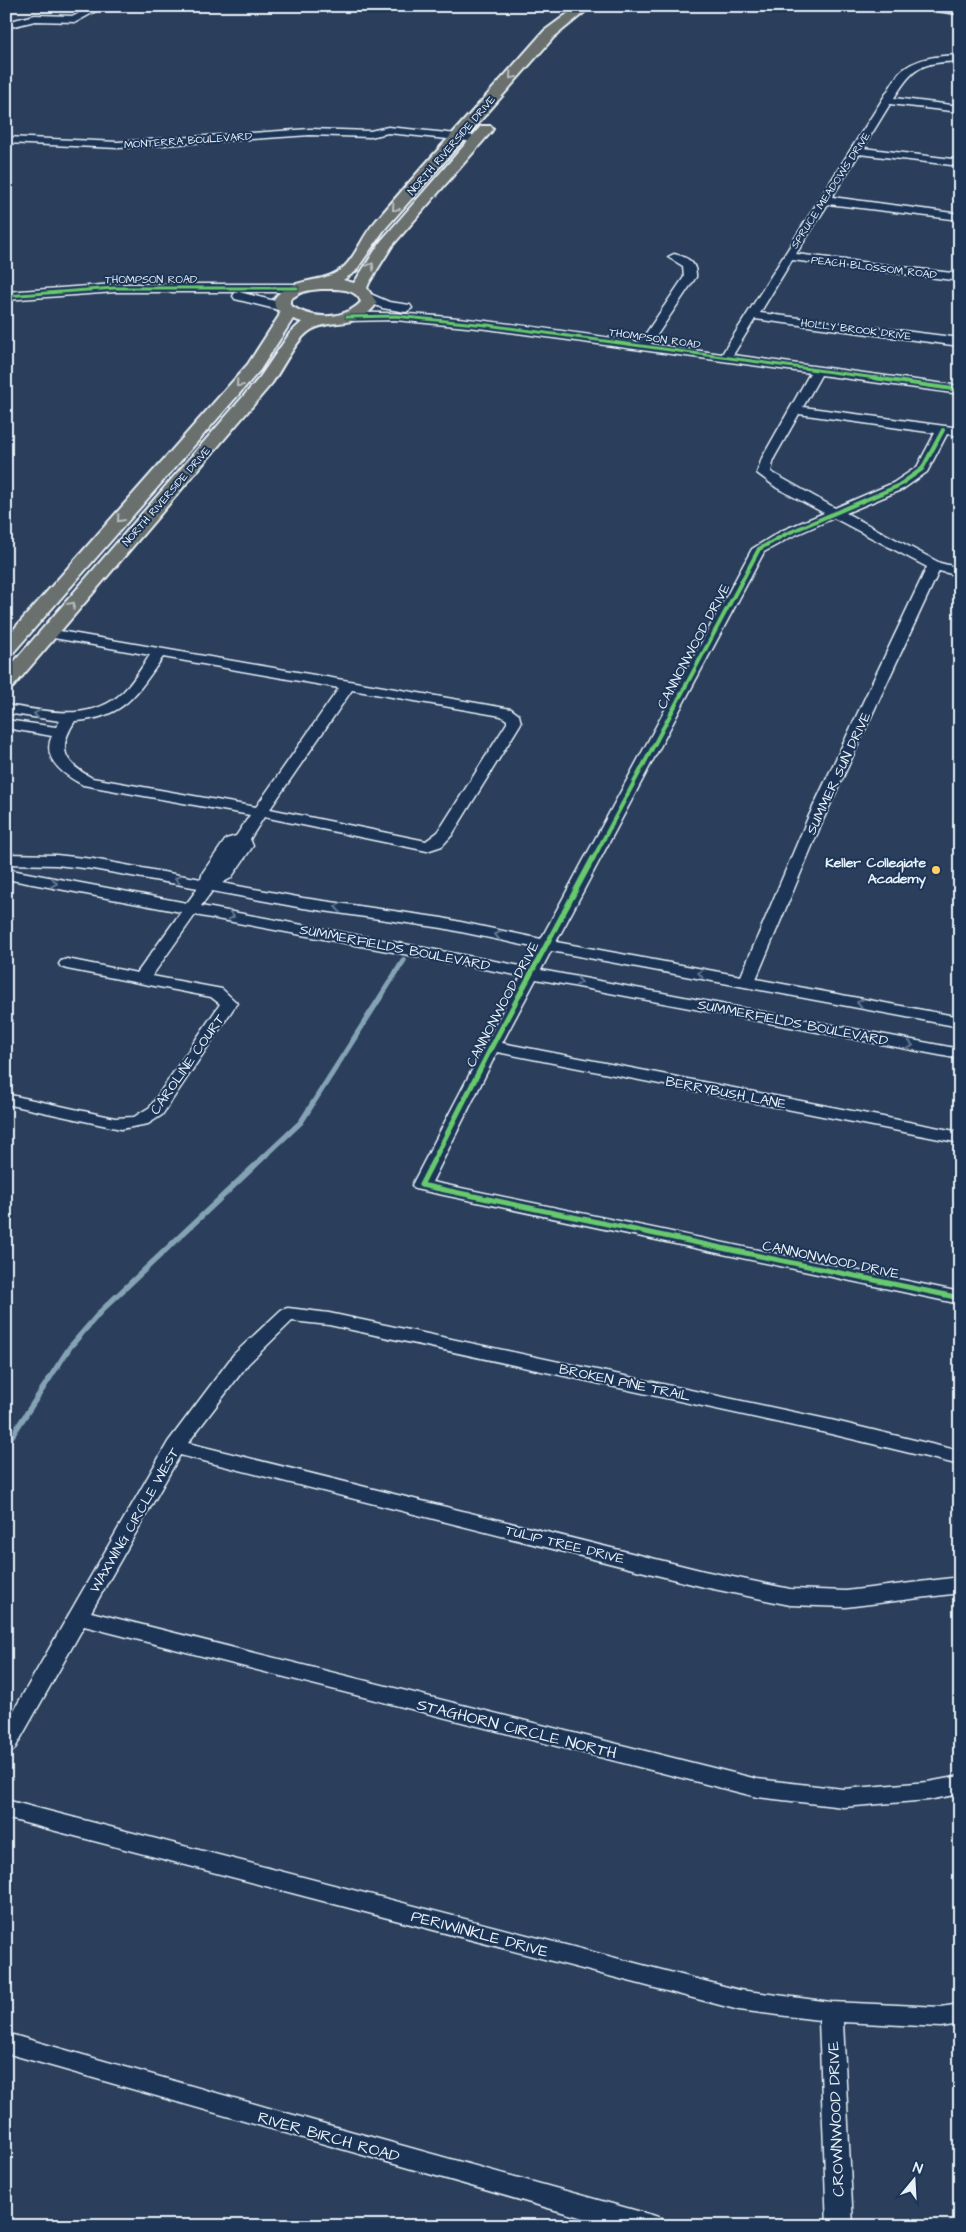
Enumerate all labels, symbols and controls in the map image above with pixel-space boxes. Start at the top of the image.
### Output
one-way arrow [509,70,518,79]
street label: NORTH RIVERSIDE DRIVE [404,92,499,198]
street label: MONTERRA BOULEVARD [124,129,253,152]
street label: SPRUCE MEADOWS DRIVE [787,129,874,251]
one-way arrow [392,202,401,211]
street label: PEACH BLOSSOM ROAD [810,252,938,283]
one-way arrow [365,263,375,272]
street label: THOMPSON ROAD [105,272,197,287]
street label: HOLLY BROOK DRIVE [800,315,912,344]
street label: THOMPSON ROAD [608,325,702,352]
one-way arrow [236,379,245,388]
street label: NORTH RIVERSIDE DRIVE [119,443,214,549]
one-way arrow [117,514,126,523]
street label: CANNONWOOD DRIVE [652,580,736,713]
one-way arrow [66,602,75,611]
street label: SUMMER SUN DRIVE [802,708,876,838]
one-way arrow [33,709,41,720]
place label: Keller Collegiate Academy [825,853,926,889]
marker: Keller Collegiate Academy [930,864,942,876]
one-way arrow [174,875,183,885]
one-way arrow [50,878,59,888]
one-way arrow [334,903,343,913]
one-way arrow [227,910,236,920]
street label: SUMMERFIELDS BOULEVARD [298,920,492,976]
one-way arrow [494,930,503,940]
street label: CANNONWOOD DRIVE [461,938,545,1071]
one-way arrow [696,969,705,979]
one-way arrow [574,976,583,986]
street label: SUMMERFIELDS BOULEVARD [696,995,890,1051]
one-way arrow [856,999,865,1009]
street label: CAROLINE COURT [146,1010,230,1119]
one-way arrow [906,1039,915,1049]
street label: BERRYBUSH LANE [664,1071,788,1115]
street label: CANNONWOOD DRIVE [761,1236,902,1284]
street label: BROKEN PINE TRAIL [557,1359,693,1407]
street label: WAXWING CIRCLE WEST [85,1444,185,1597]
street label: TULIP TREE DRIVE [503,1521,627,1570]
street label: STAGHORN CIRCLE NORTH [415,1693,619,1765]
street label: PERIWINKLE DRIVE [409,1905,551,1963]
street label: CROWNWOOD DRIVE [822,2040,850,2197]
street label: RIVER BIRCH ROAD [255,2106,402,2168]
north arrow [888,2154,938,2204]
text: N [910,2158,925,2180]

